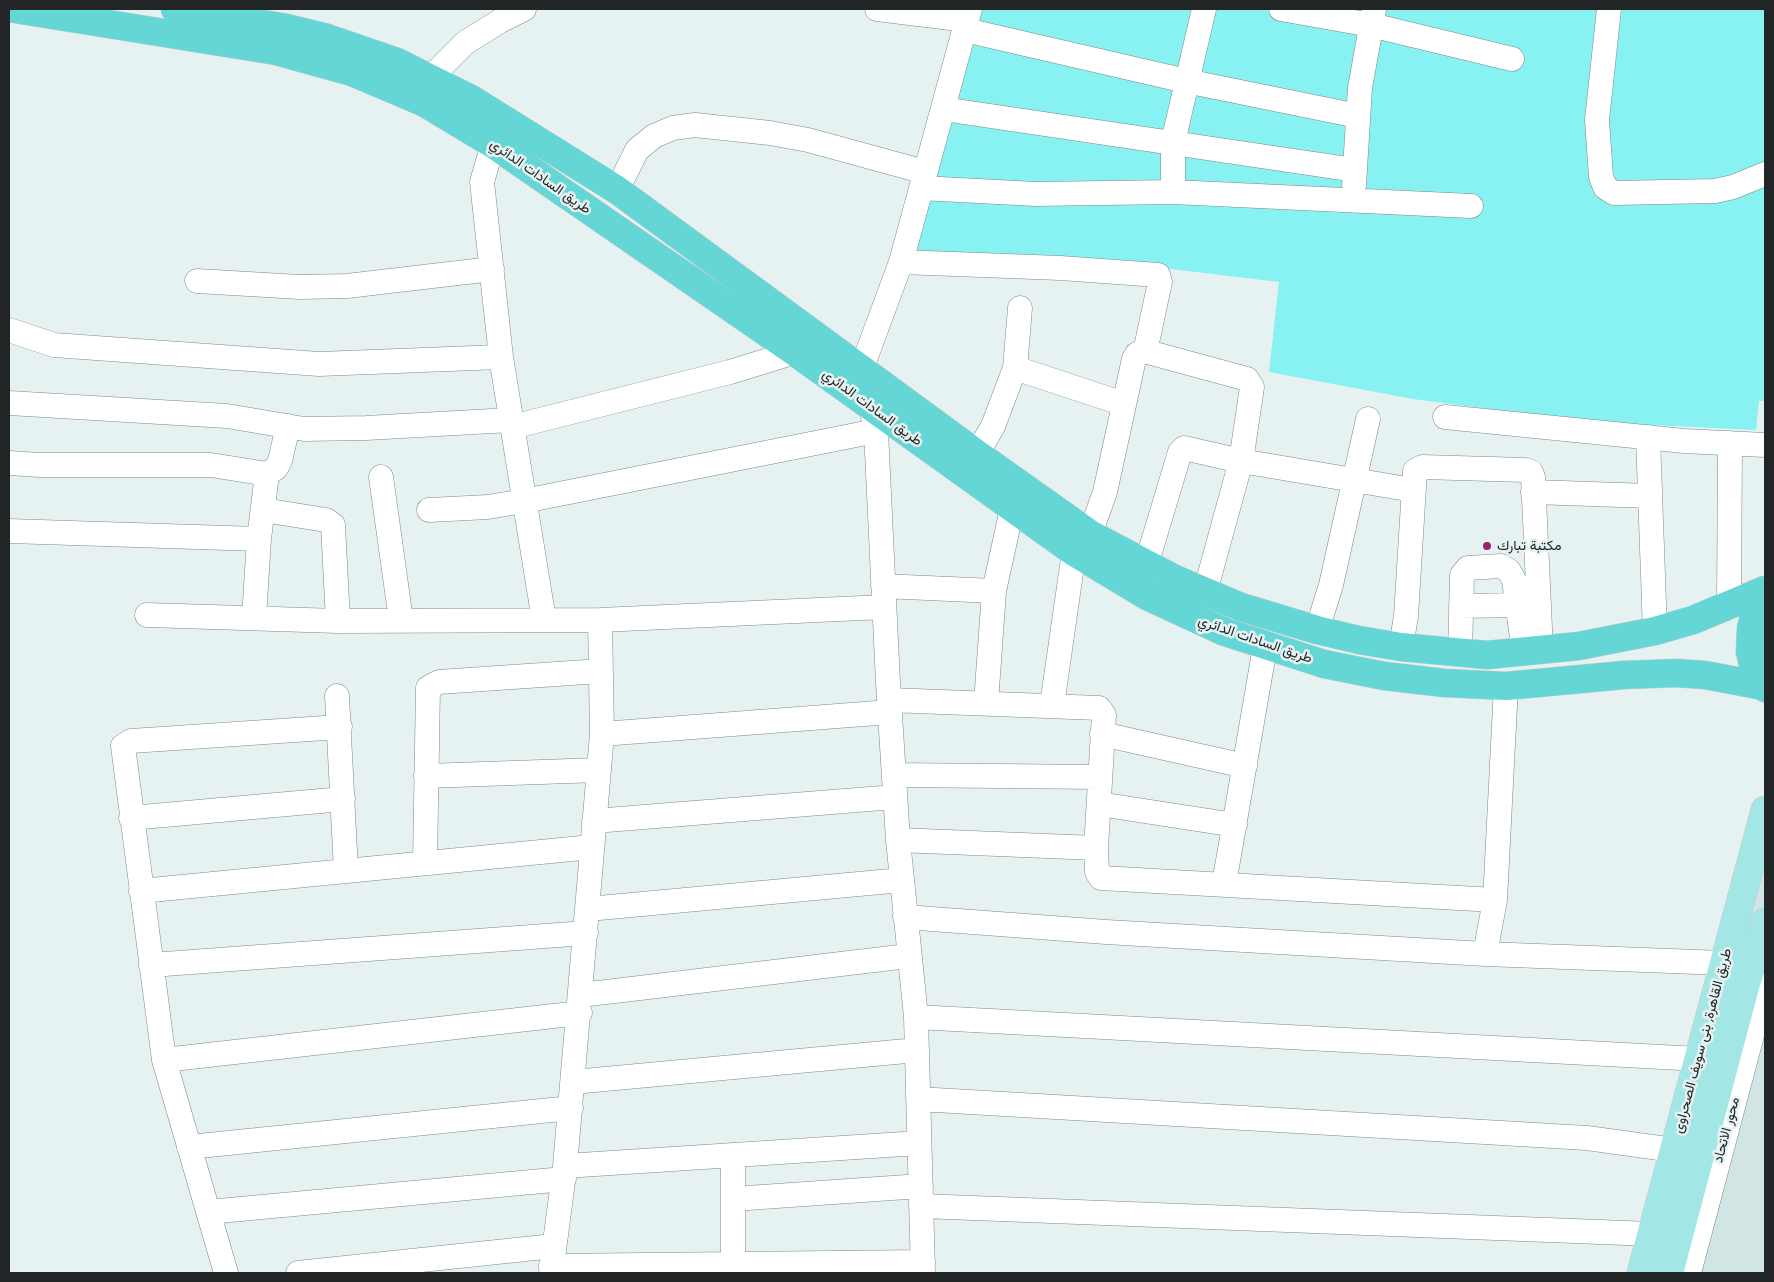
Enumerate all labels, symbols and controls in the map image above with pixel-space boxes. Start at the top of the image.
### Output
street label: طريق السادات الدائري [486,136,594,218]
street label: طريق السادات الدائري [819,366,925,450]
place label: مكتبة تبارك [1497,538,1561,554]
marker: مكتبة تبارك [1481,540,1493,552]
street label: طريق السادات الدائري [1196,613,1314,667]
street label: طريق القاهرة, بنى سويف الصحراوى [1670,947,1736,1135]
street label: محور الاتحاد [1710,1095,1744,1165]

